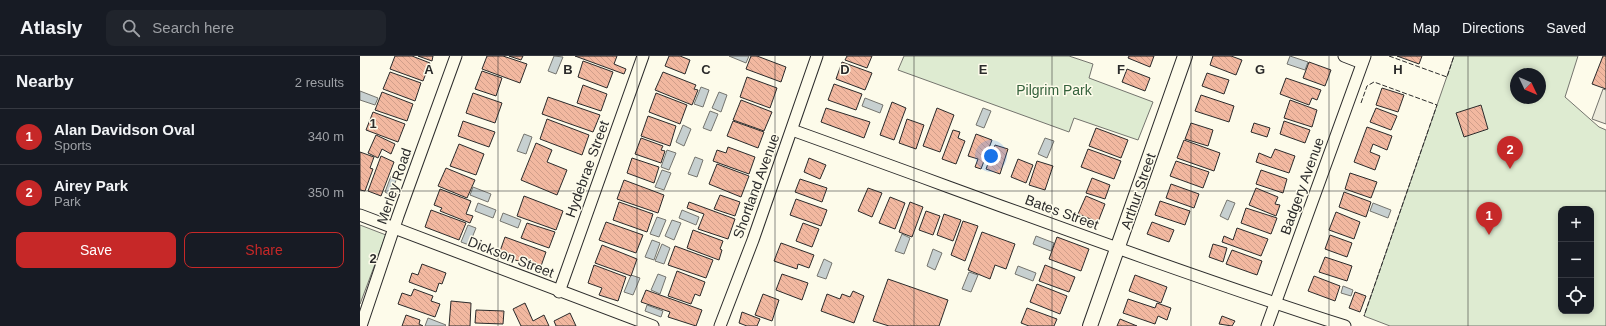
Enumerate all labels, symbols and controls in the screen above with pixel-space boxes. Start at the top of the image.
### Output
search box [106,10,386,46]
text: Atlasly [20,17,82,38]
icon: search [120,17,142,39]
text: Search here [152,19,234,36]
text: Map [1413,20,1440,36]
text: Directions [1462,20,1524,36]
text: Saved [1546,20,1586,36]
text: A [424,62,434,77]
text: B [563,62,573,77]
text: C [701,62,711,77]
text: D [840,62,850,77]
text: E [979,62,988,77]
text: F [1117,62,1125,77]
text: G [1255,62,1265,77]
text: H [1393,62,1403,77]
north arrow [1510,68,1546,104]
text: Nearby [16,72,74,91]
text: 2 results [295,75,344,90]
park label: Pilgrim Park [1016,82,1093,98]
text: 1 [369,116,377,131]
street label: Hydebrae Street [562,118,612,220]
text: Alan Davidson Oval [54,121,195,138]
text: 1 [25,129,33,144]
text: 340 m [308,129,344,144]
street label: Shortland Avenue [730,131,782,241]
street label: Badgery Avenue [1277,135,1327,237]
pin: 2 [1497,136,1523,169]
text: Sports [54,138,92,153]
street label: Merley Road [374,146,414,226]
your location [981,146,1001,166]
street label: Arthur Street [1118,151,1159,231]
text: Airey Park [54,177,128,194]
text: 2 [25,185,33,200]
text: 350 m [308,185,344,200]
street label: Bates Street [1023,191,1101,233]
text: Park [54,194,81,209]
pin: 1 [1476,202,1502,235]
map controls [1558,206,1594,314]
button: + [1558,206,1594,242]
button: Save [16,232,176,268]
button: Share [184,232,344,268]
street label: Dickson Street [466,233,556,281]
button: − [1558,242,1594,278]
text: 2 [369,251,377,266]
button: locate [1558,278,1594,314]

